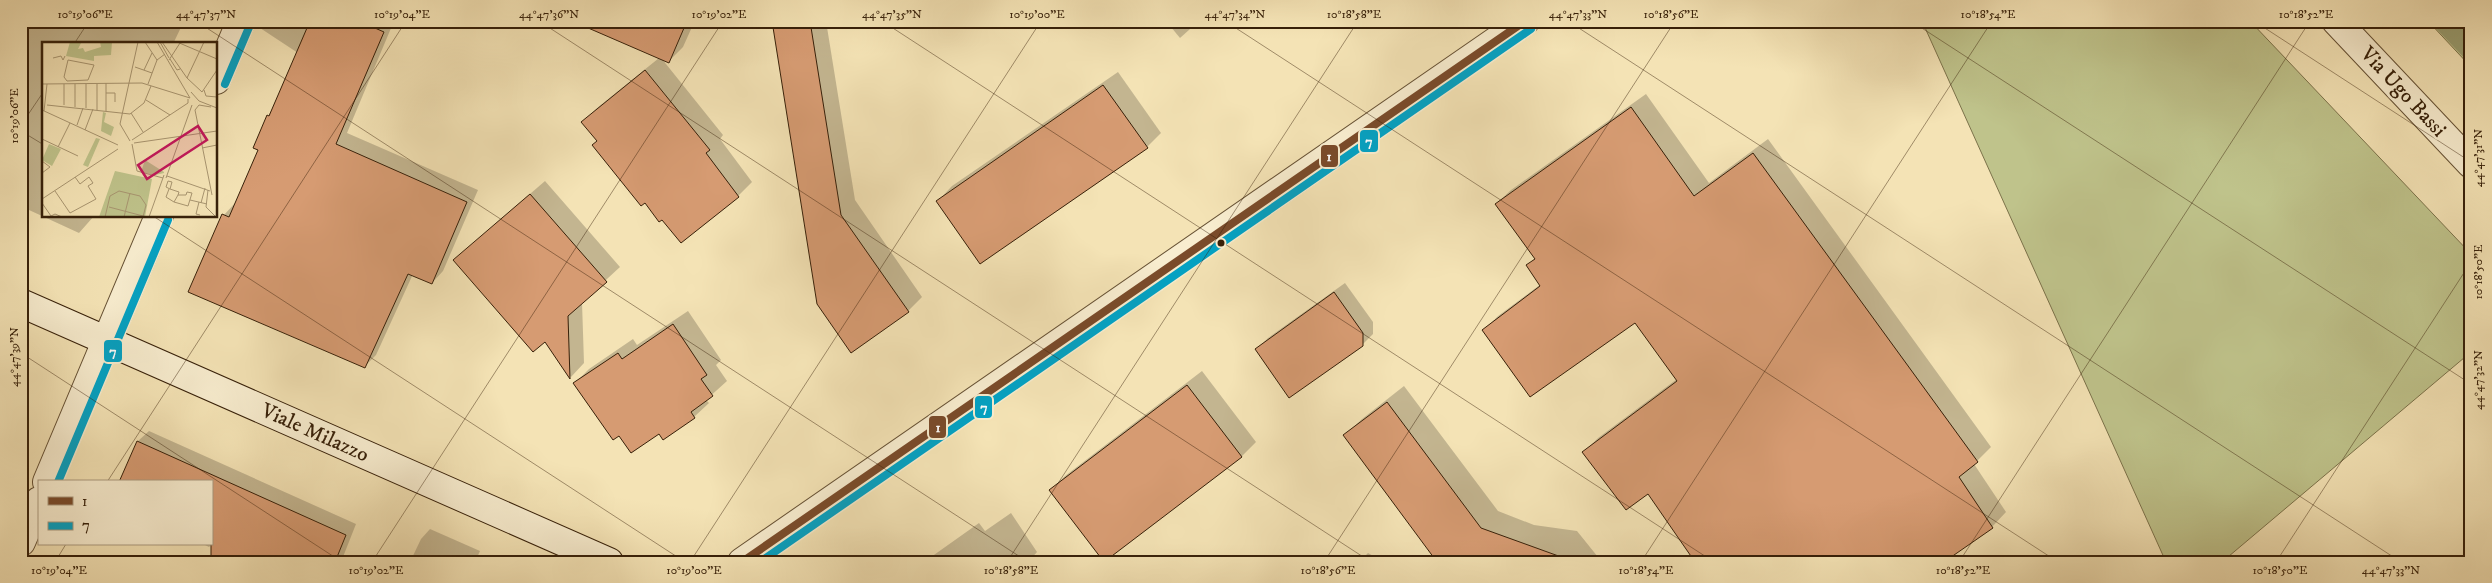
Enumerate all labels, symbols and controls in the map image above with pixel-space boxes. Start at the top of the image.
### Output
text: 10°19'06"E [57,7,113,22]
text: 44°47'37"N [176,7,236,22]
text: 10°19'04"E [374,7,430,22]
text: 44°47'36"N [519,7,579,22]
text: 10°19'02"E [692,7,747,22]
text: 44°47'35"N [862,7,922,22]
text: 10°19'00"E [1009,7,1065,22]
text: 44°47'34"N [1205,7,1266,22]
text: 10°18'58"E [1327,7,1382,22]
text: 44°47'33"N [1549,7,1607,22]
text: 10°18'56"E [1644,7,1699,22]
text: 10°18'54"E [1961,7,2016,22]
text: 10°18'52"E [2279,7,2334,22]
street label: Via Ugo Bassi [2354,41,2451,143]
inset map [42,42,218,218]
text: 10°19'06"E [7,88,22,144]
line badge: 7 [1359,129,1379,153]
text: 44°47'31"N [2471,129,2486,187]
text: 7 [1365,133,1373,151]
line badge: 1 [1320,144,1339,168]
text: 1 [1326,148,1332,166]
unlabelled marker [1216,238,1226,248]
text: 10°18'50"E [2471,244,2486,300]
text: 44°47'39"N [7,327,22,387]
line badge: 7 [103,339,123,363]
text: 7 [109,343,117,361]
text: 44°47'32"N [2471,350,2486,410]
line badge: 7 [974,395,993,419]
street label: Viale Milazzo [256,397,373,468]
text: 7 [980,399,988,417]
line badge: 1 [928,415,947,439]
text: 1 [935,419,941,437]
legend [38,480,212,546]
text: 1 [82,492,88,511]
text: 7 [82,516,90,535]
text: 10°19'04"E [31,563,87,578]
text: 10°19'02"E [349,563,404,578]
text: 10°19'00"E [666,563,722,578]
text: 10°18'58"E [984,563,1039,578]
text: 10°18'56"E [1301,563,1356,578]
text: 10°18'54"E [1619,563,1674,578]
text: 10°18'52"E [1936,563,1991,578]
text: 10°18'50"E [2252,563,2308,578]
text: 44°47'33"N [2362,563,2420,578]

